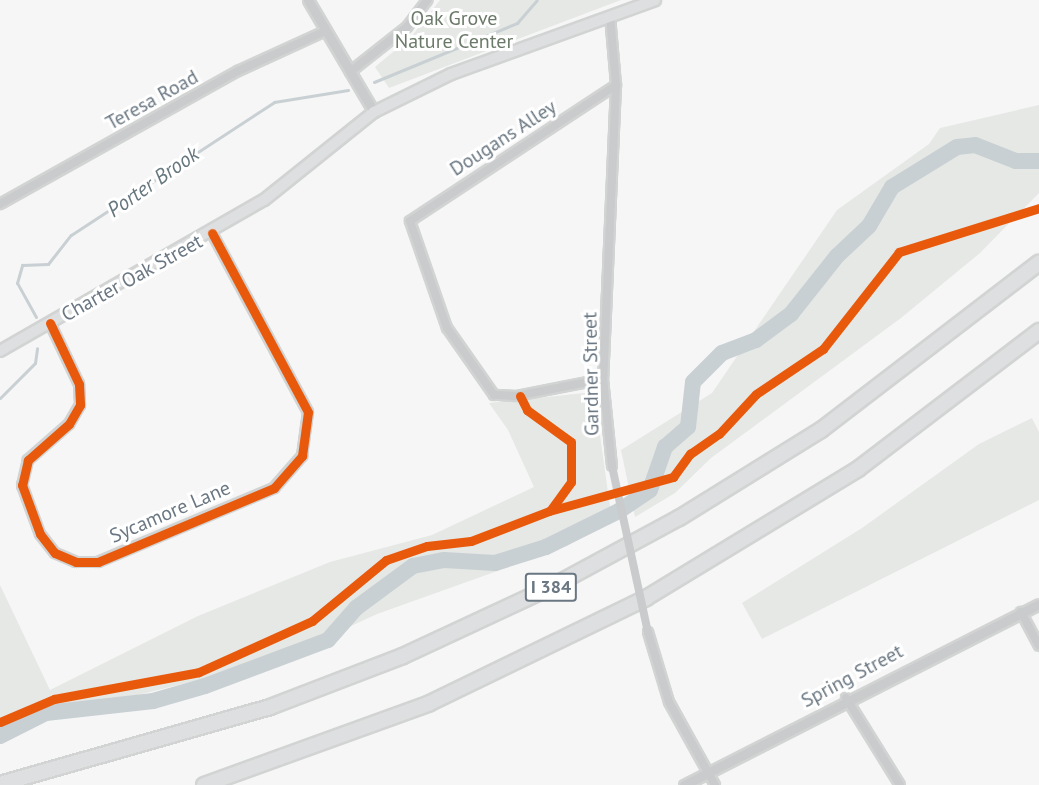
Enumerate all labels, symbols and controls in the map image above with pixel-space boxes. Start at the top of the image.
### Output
park label: Oak Grove Nature Center [395,6,513,53]
street label: Teresa Road [102,65,202,135]
street label: Dougans Alley [445,95,561,181]
water label: Porter Brook [102,141,204,223]
street label: Charter Oak Street [57,229,207,327]
street label: Gardner Street [578,312,604,436]
street label: Sycamore Lane [106,476,234,548]
road number: I 384 [524,572,578,602]
street label: Spring Street [797,639,907,713]

